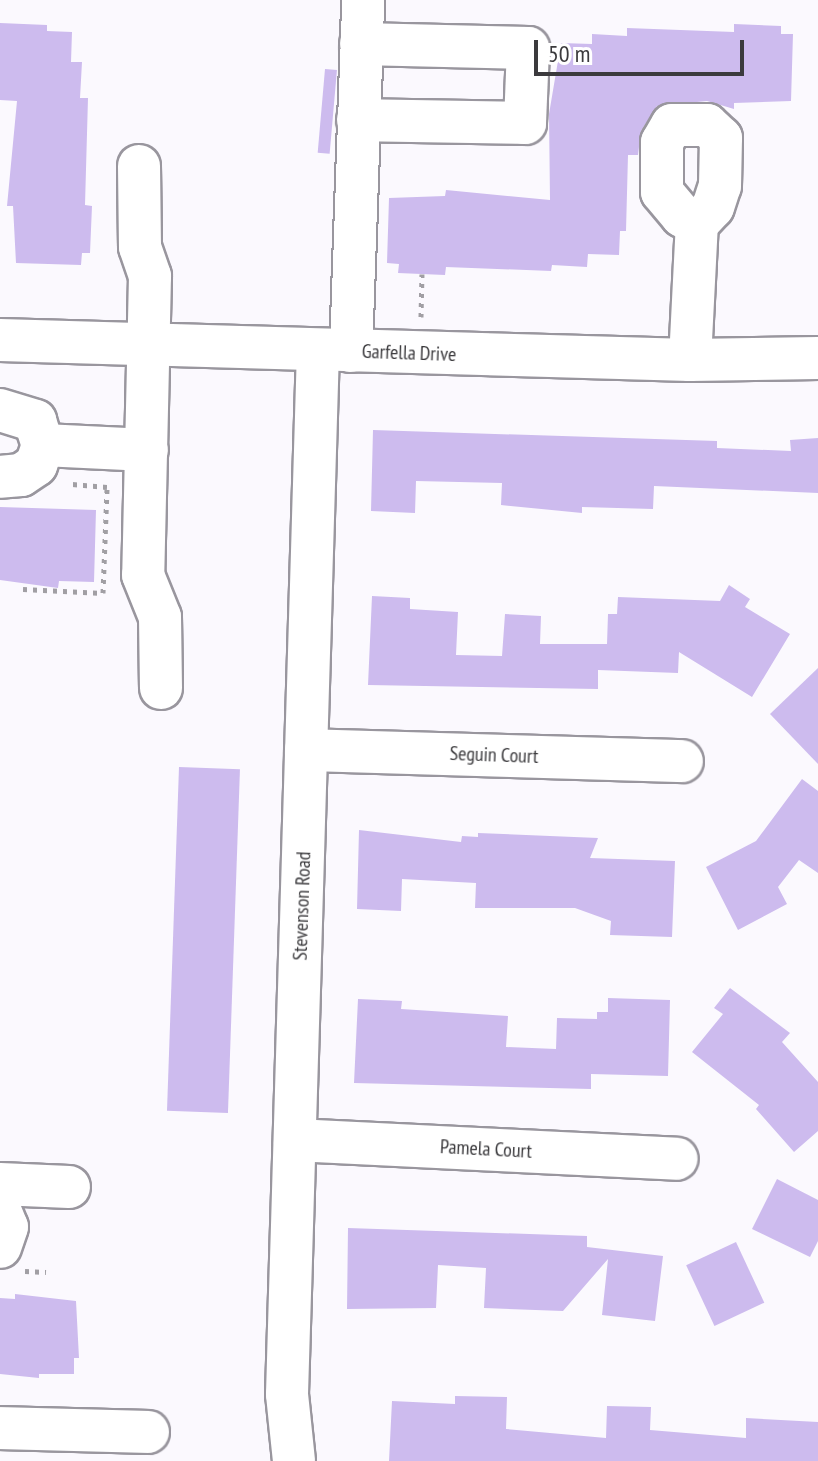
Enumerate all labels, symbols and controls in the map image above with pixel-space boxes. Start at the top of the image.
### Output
scale bar [538,24,748,74]
text: 50 m [548,38,590,69]
street label: Garfella Drive [361,339,457,367]
street label: Seguin Court [449,741,539,769]
street label: Stevenson Road [288,851,316,961]
street label: Pamela Court [439,1135,533,1163]

